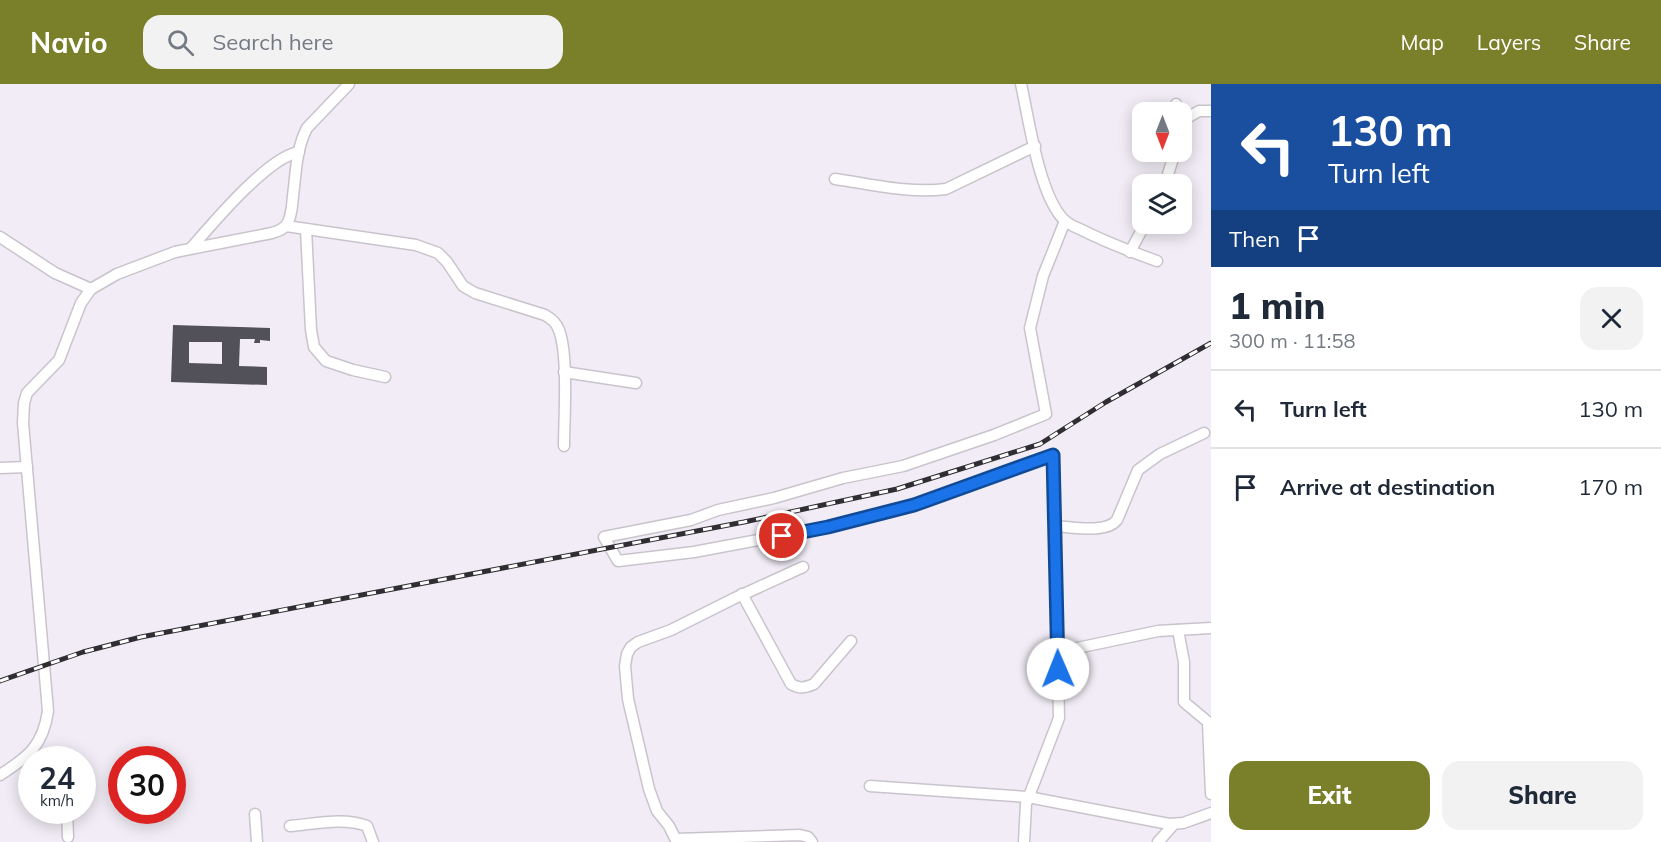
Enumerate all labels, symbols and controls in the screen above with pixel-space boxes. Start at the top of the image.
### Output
search box [143,15,563,69]
text: Navio [30,25,107,60]
icon: search [164,26,197,59]
text: Search here [212,28,333,56]
text: Map [1401,29,1444,55]
text: Layers [1477,29,1541,55]
text: Share [1574,29,1631,55]
north arrow [1132,102,1192,162]
map controls [1132,102,1192,234]
text: 130 m [1328,104,1453,157]
icon: left [1229,108,1307,186]
text: Turn left [1328,156,1430,190]
button: layers [1132,174,1192,234]
icon: arrive [1292,222,1325,255]
text: Then [1229,225,1280,253]
text: 1 min [1229,283,1325,328]
button: close [1580,287,1643,350]
text: 300 m · 11:58 [1229,328,1355,353]
icon: left [1229,393,1262,426]
text: Turn left [1280,395,1367,423]
text: 130 m [1578,395,1643,423]
icon: arrive [1229,471,1262,504]
text: Arrive at destination [1280,473,1495,501]
text: 170 m [1578,473,1643,501]
pin [756,510,807,561]
icon: arrive [765,519,798,552]
position arrow [1026,637,1090,701]
speed limit sign: 30 [108,746,186,824]
text: 24 [39,759,75,797]
button: Exit [1229,761,1430,830]
button: Share [1442,761,1643,830]
text: km/h [40,791,74,810]

